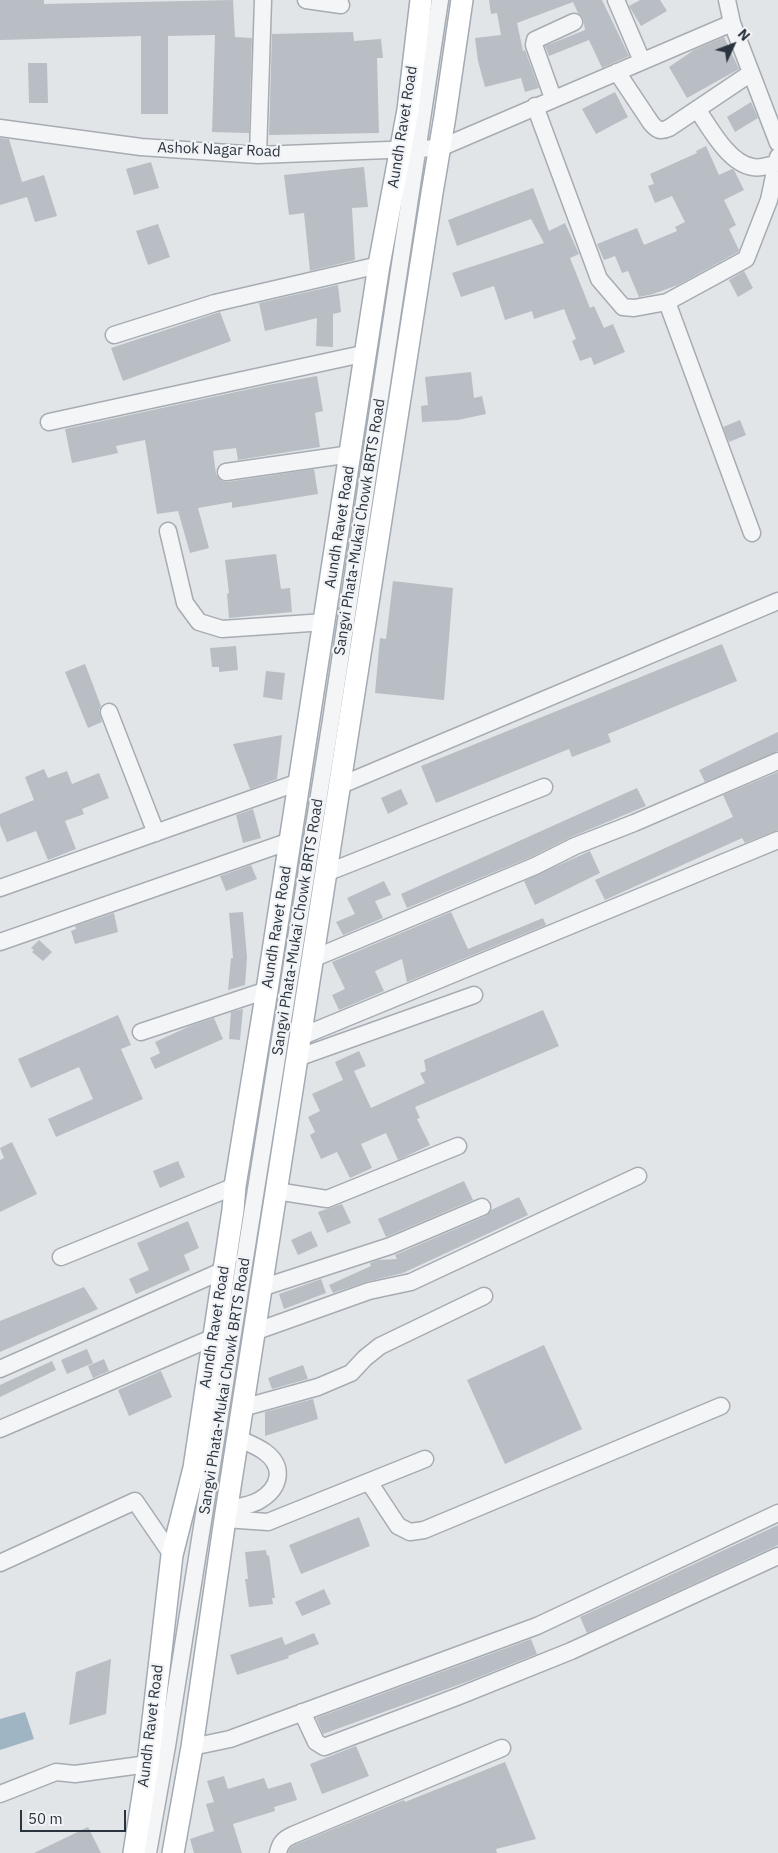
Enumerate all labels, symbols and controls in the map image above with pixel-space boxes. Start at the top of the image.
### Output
north arrow [708,20,758,70]
text: N [734,25,754,45]
street label: Aundh Ravet Road [384,65,422,189]
street label: Ashok Nagar Road [157,139,281,161]
street label: Sangvi Phata-Mukai Chowk BRTS Road [331,397,389,657]
street label: Aundh Ravet Road [321,465,359,589]
street label: Sangvi Phata-Mukai Chowk BRTS Road [269,797,327,1057]
street label: Aundh Ravet Road [258,865,296,989]
street label: Sangvi Phata-Mukai Chowk BRTS Road [196,1256,254,1516]
street label: Aundh Ravet Road [196,1265,234,1389]
street label: Aundh Ravet Road [135,1664,167,1788]
scale bar [22,1800,129,1832]
text: 50 m [28,1809,63,1828]

